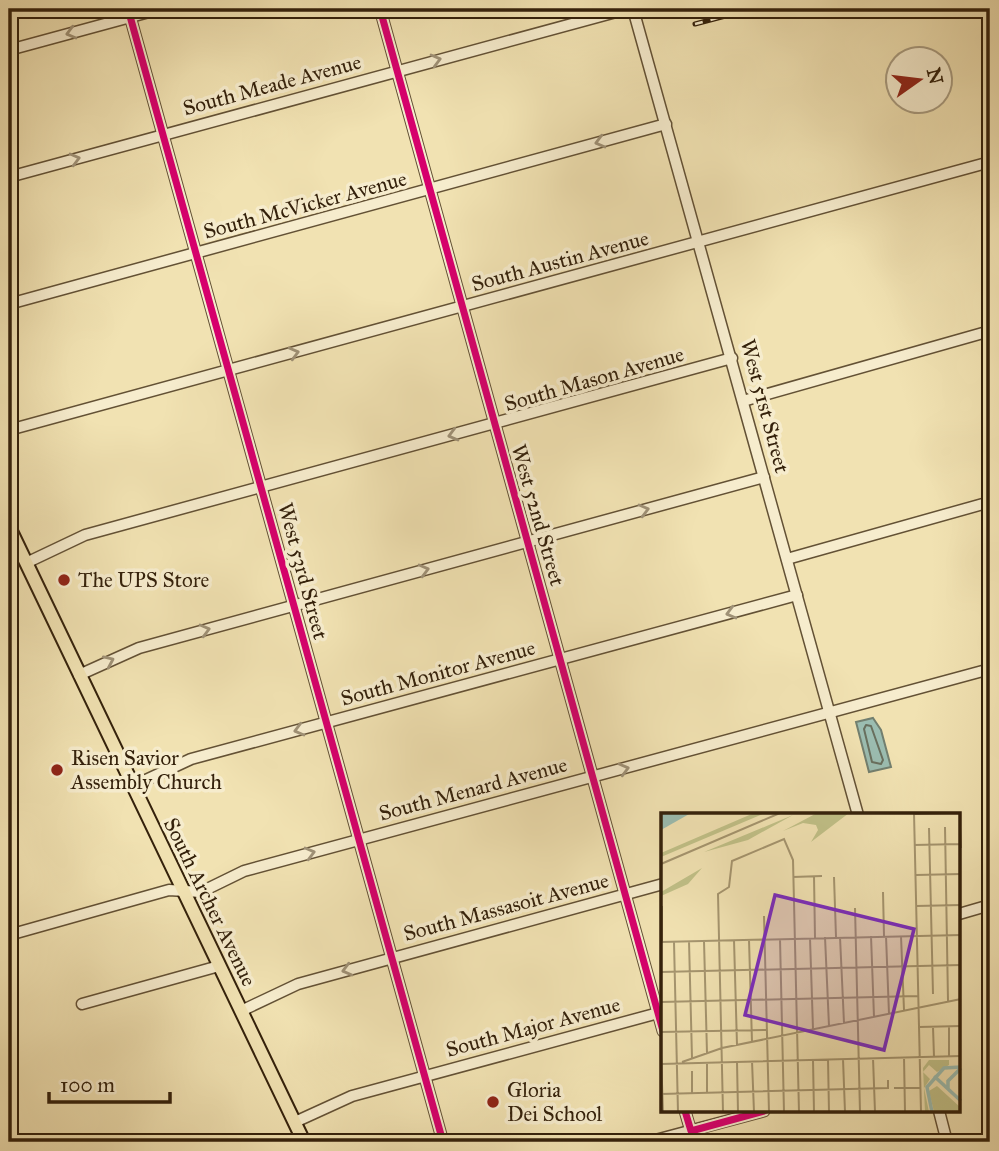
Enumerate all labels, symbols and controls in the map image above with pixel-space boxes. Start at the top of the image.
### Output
one-way arrow [65,25,77,39]
north arrow [884,46,954,116]
street label: South Meade Avenue [180,49,364,121]
one-way arrow [430,54,442,69]
text: N [922,65,948,87]
one-way arrow [595,134,607,148]
one-way arrow [68,153,80,168]
street label: South McVicker Avenue [200,165,410,245]
street label: South Austin Avenue [468,225,652,297]
street label: West 51st Street [735,336,795,476]
street label: South Mason Avenue [501,341,687,417]
one-way arrow [288,346,300,361]
one-way arrow [448,427,460,442]
street label: West 52nd Street [505,441,571,589]
street label: West 53rd Street [272,500,334,643]
one-way arrow [638,504,650,518]
one-way arrow [418,564,430,578]
place label: The UPS Store [78,567,209,593]
marker: The UPS Store [56,572,72,588]
one-way arrow [725,605,737,619]
one-way arrow [199,624,211,638]
street label: South Monitor Avenue [338,634,538,711]
one-way arrow [102,656,114,670]
one-way arrow [293,722,305,737]
place label: Risen Savior Assembly Church [70,745,222,795]
street label: South Menard Avenue [376,751,570,827]
marker: Risen Savior Assembly Church [49,762,65,778]
one-way arrow [618,762,630,777]
inset map [661,813,960,1112]
street label: South Archer Avenue [158,814,262,991]
one-way arrow [304,847,316,862]
street label: South Massasoit Avenue [401,867,612,947]
one-way arrow [341,962,353,977]
street label: South Major Avenue [443,991,623,1063]
scale bar [49,1060,170,1104]
text: 100 m [60,1072,115,1098]
place label: Gloria Dei School [507,1077,603,1127]
marker: Gloria Dei School [485,1094,501,1110]

